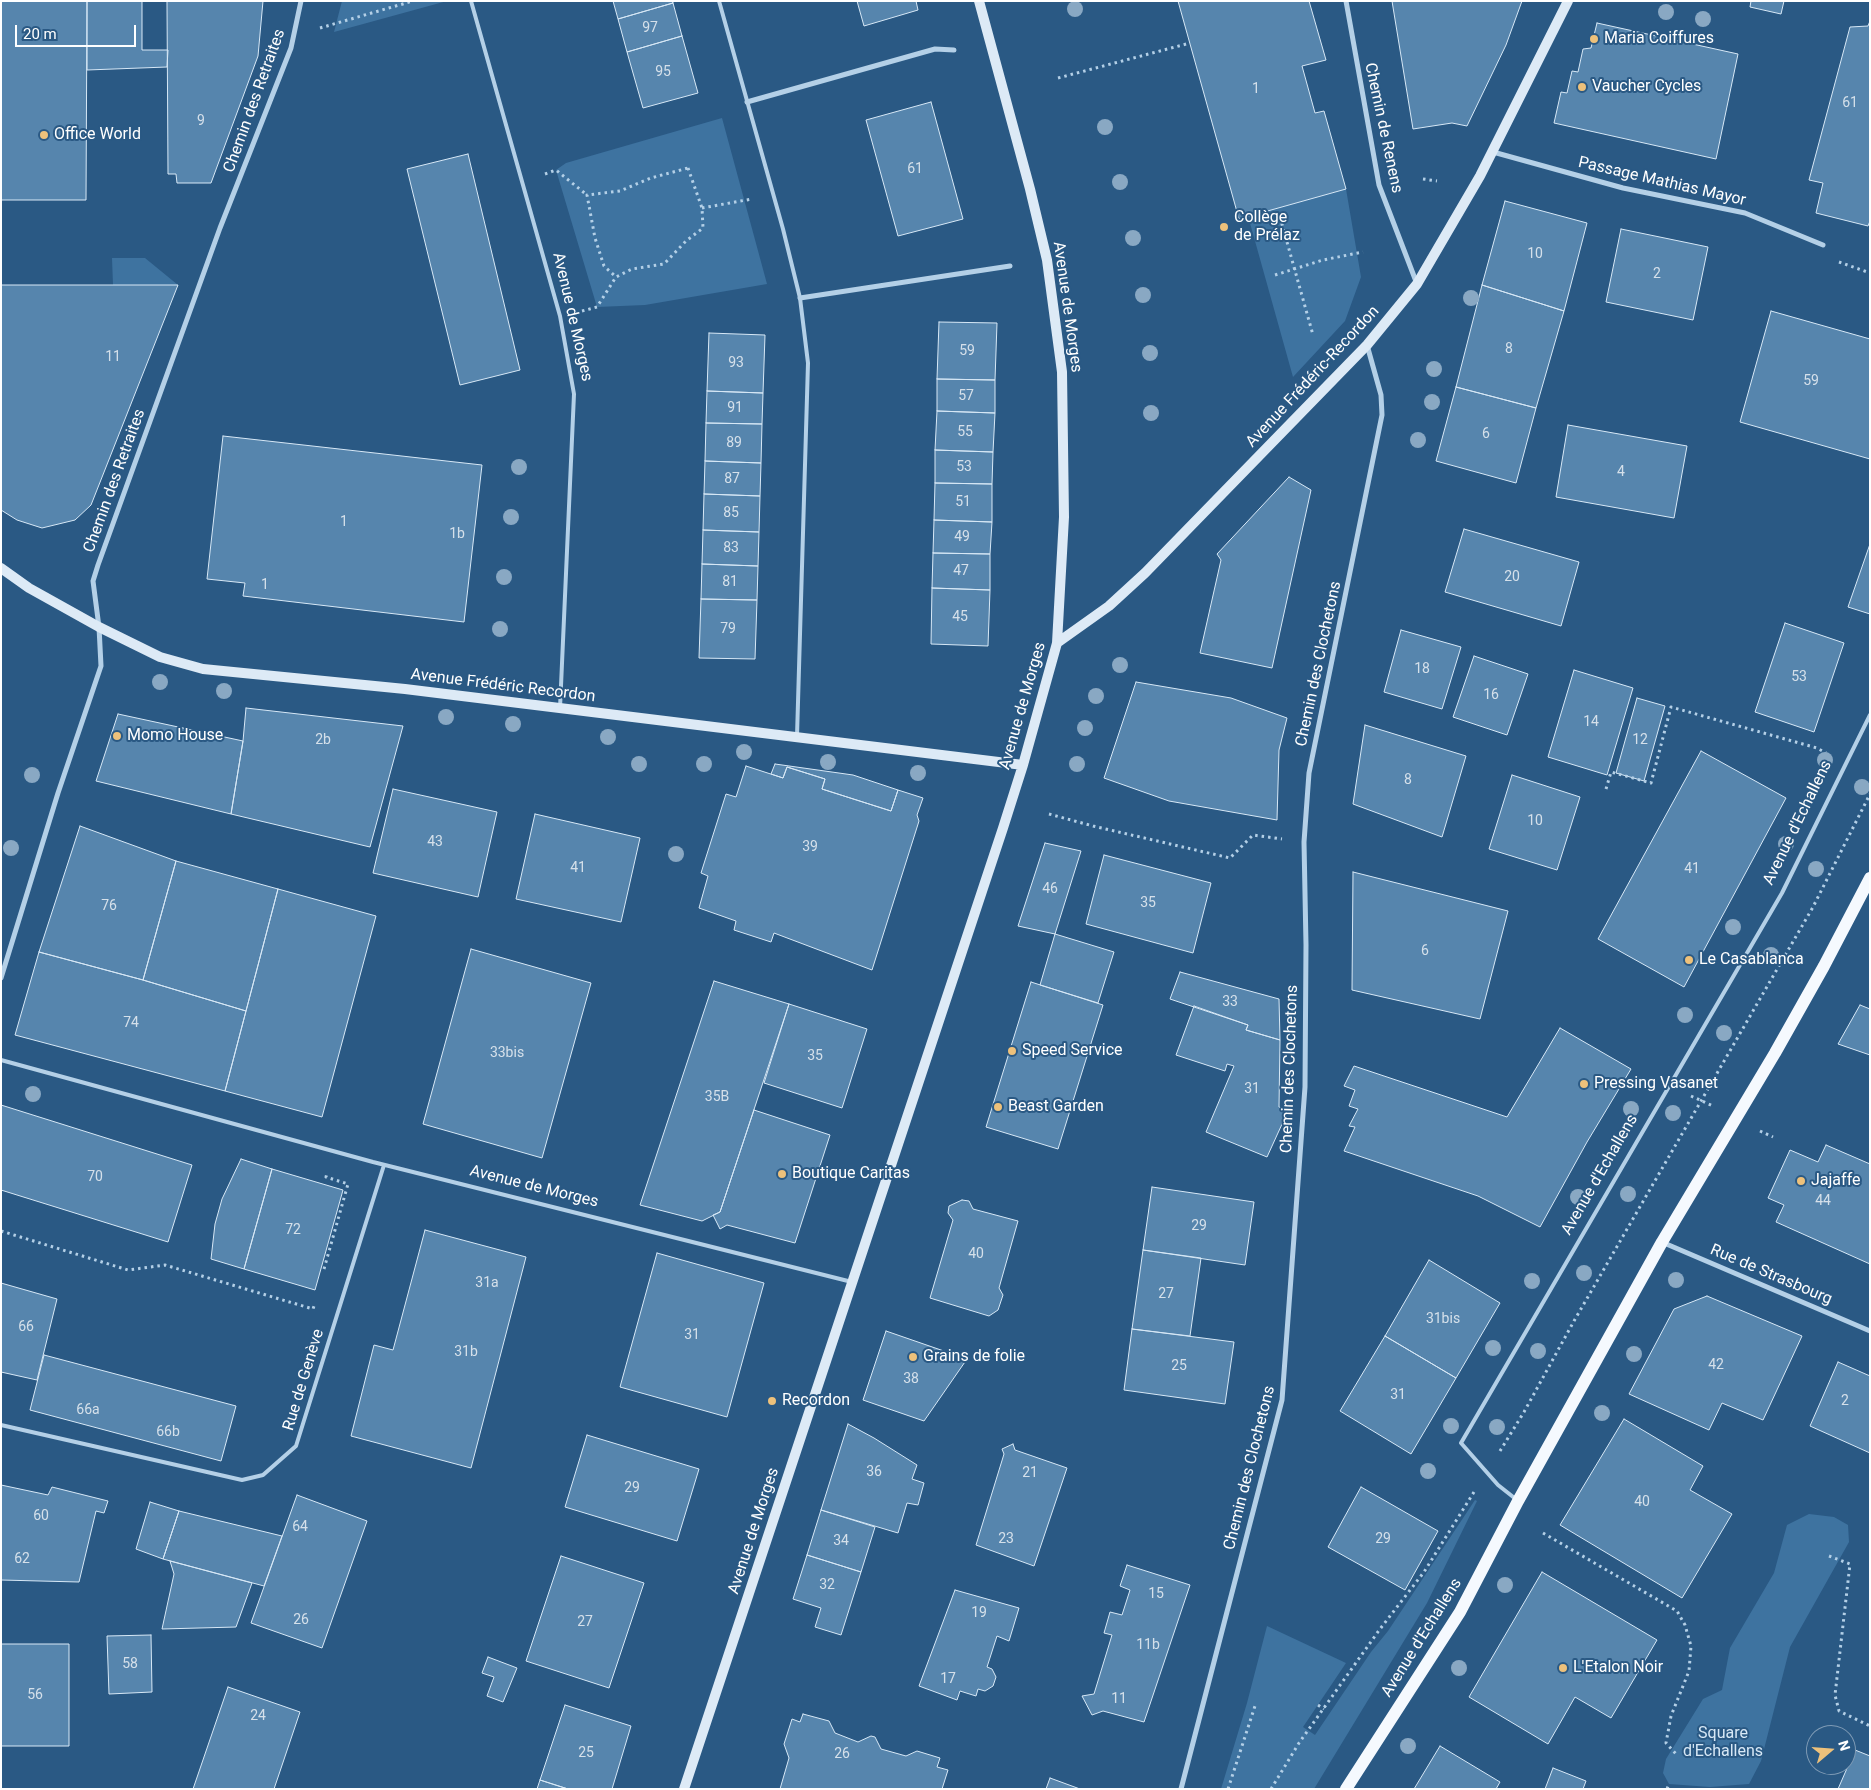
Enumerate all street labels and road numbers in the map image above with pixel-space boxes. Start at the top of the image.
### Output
street label: Chemin des Retraites [220,27,290,175]
street label: Chemin de Renens [1360,61,1406,195]
street label: Passage Mathias Mayor [1576,153,1748,211]
street label: Avenue de Morges [1048,240,1086,374]
street label: Avenue de Morges [548,251,596,383]
street label: Avenue Frédéric-Recordon [1242,302,1384,452]
street label: Chemin des Retraites [80,407,150,555]
street label: Chemin des Clochetons [1292,580,1346,748]
street label: Avenue de Morges [996,640,1050,772]
street label: Avenue Frédéric Recordon [410,665,596,707]
street label: Avenue d'Echallens [1759,758,1837,888]
street label: Chemin des Clochetons [1277,984,1303,1154]
street label: Avenue d'Echallens [1558,1111,1642,1239]
street label: Avenue de Morges [468,1162,600,1212]
street label: Rue de Strasbourg [1707,1241,1835,1309]
street label: Rue de Genève [279,1327,329,1433]
street label: Chemin des Clochetons [1220,1384,1280,1552]
street label: Avenue de Morges [724,1465,784,1597]
street label: Avenue d'Echallens [1378,1575,1466,1701]

